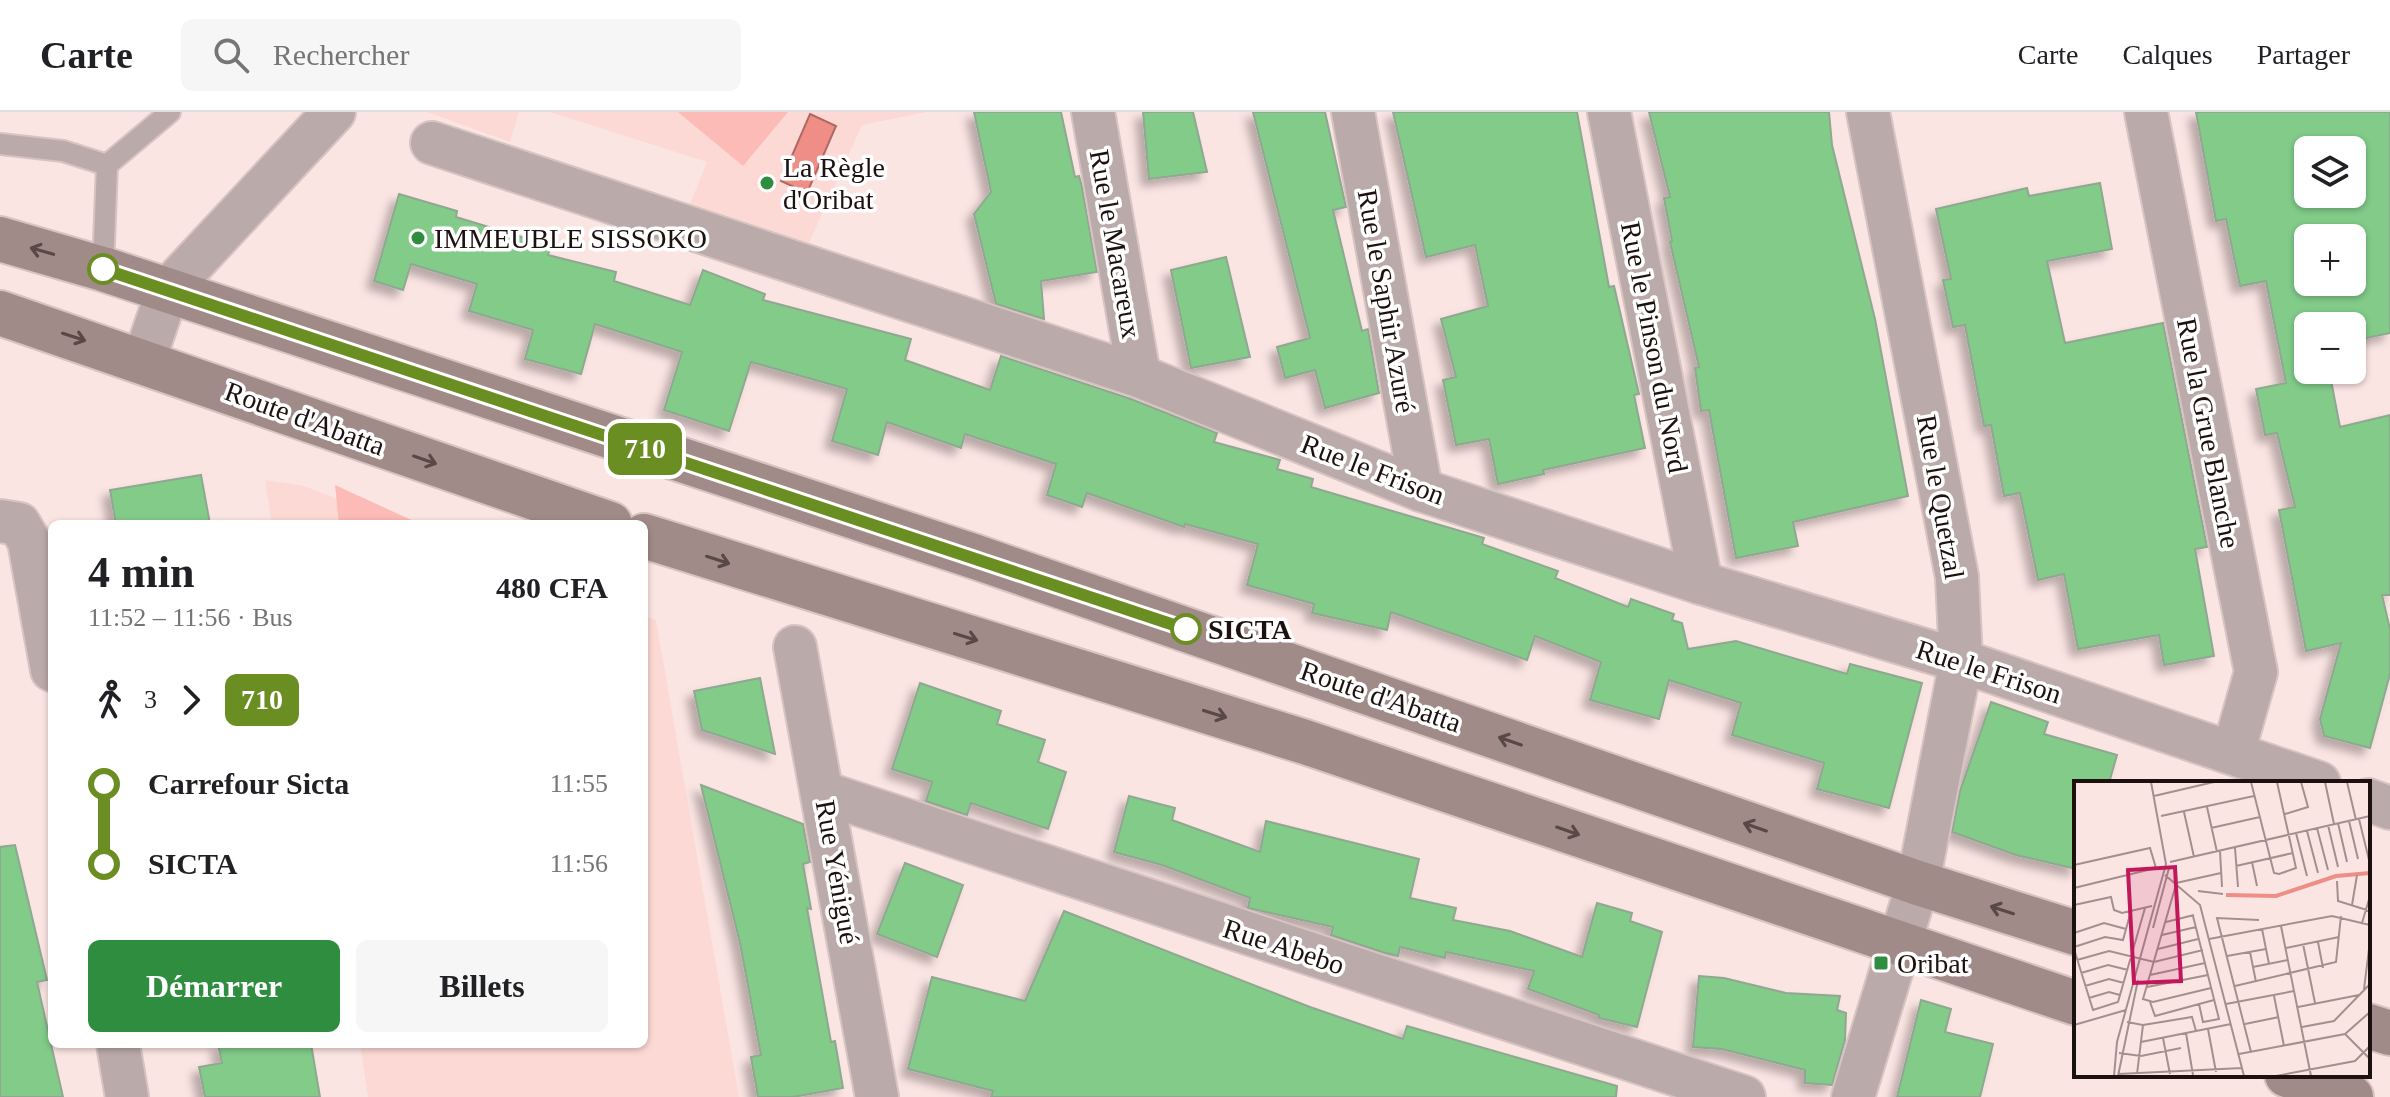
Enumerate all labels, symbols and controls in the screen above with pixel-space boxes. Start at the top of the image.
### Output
search box [181,19,741,91]
icon: search [209,33,253,77]
text: Carte [40,34,133,76]
text: Rechercher [273,38,409,71]
text: Carte [2018,39,2078,70]
text: Calques [2122,39,2213,70]
text: Partager [2257,39,2350,70]
map controls [2294,136,2366,384]
button: layers [2294,136,2366,208]
street label: Rue le Macareux [1084,147,1147,341]
place label: La Règle d'Oribat [783,152,885,215]
marker: La Règle d'Oribat [758,174,776,192]
street label: Rue le Saphir Azuré [1352,187,1421,415]
street label: Rue le Pinson du Nord [1615,219,1694,475]
place label: IMMEUBLE SISSOKO [434,223,707,254]
button: + [2294,224,2366,296]
marker: IMMEUBLE SISSOKO [409,229,427,247]
one-way arrow [29,243,55,258]
unlabelled marker [88,254,118,284]
button: − [2294,312,2366,384]
street label: Rue la Grue Blanche [2171,315,2246,551]
one-way arrow [61,331,86,345]
street label: Route d'Abatta [221,375,389,462]
street label: Rue le Quetzal [1911,412,1970,582]
line badge: 710 [599,423,691,475]
street label: Rue le Frison [1297,428,1449,511]
text: 710 [624,433,666,464]
one-way arrow [412,454,437,469]
text: 4 min [88,548,194,597]
one-way arrow [705,554,730,569]
text: 480 CFA [496,571,608,604]
text: 11:52 – 11:56 · Bus [88,603,293,632]
marker: SICTA [1171,614,1201,644]
place label: SICTA [1208,614,1292,645]
one-way arrow [953,630,979,645]
street label: Rue le Frison [1912,633,2065,710]
street label: Route d'Abatta [1297,655,1466,739]
icon: walk [88,678,132,722]
icon: forward [169,678,213,722]
text: 710 [241,684,283,715]
text: 3 [144,685,157,714]
one-way arrow [1201,707,1227,722]
one-way arrow [1498,732,1523,747]
text: Carrefour Sicta [148,767,349,800]
text: 11:55 [550,769,608,798]
inset map [2074,781,2370,1077]
street label: Rue Yénigué [810,798,865,947]
one-way arrow [1743,818,1768,833]
one-way arrow [1555,824,1580,839]
text: SICTA [148,847,237,880]
text: 11:56 [550,849,608,878]
one-way arrow [1989,902,2015,917]
street label: Rue Abebo [1220,912,1348,981]
button: Démarrer [88,940,340,1032]
button: Billets [356,940,608,1032]
place label: Oribat [1897,948,1969,979]
marker: Oribat [1872,954,1890,972]

